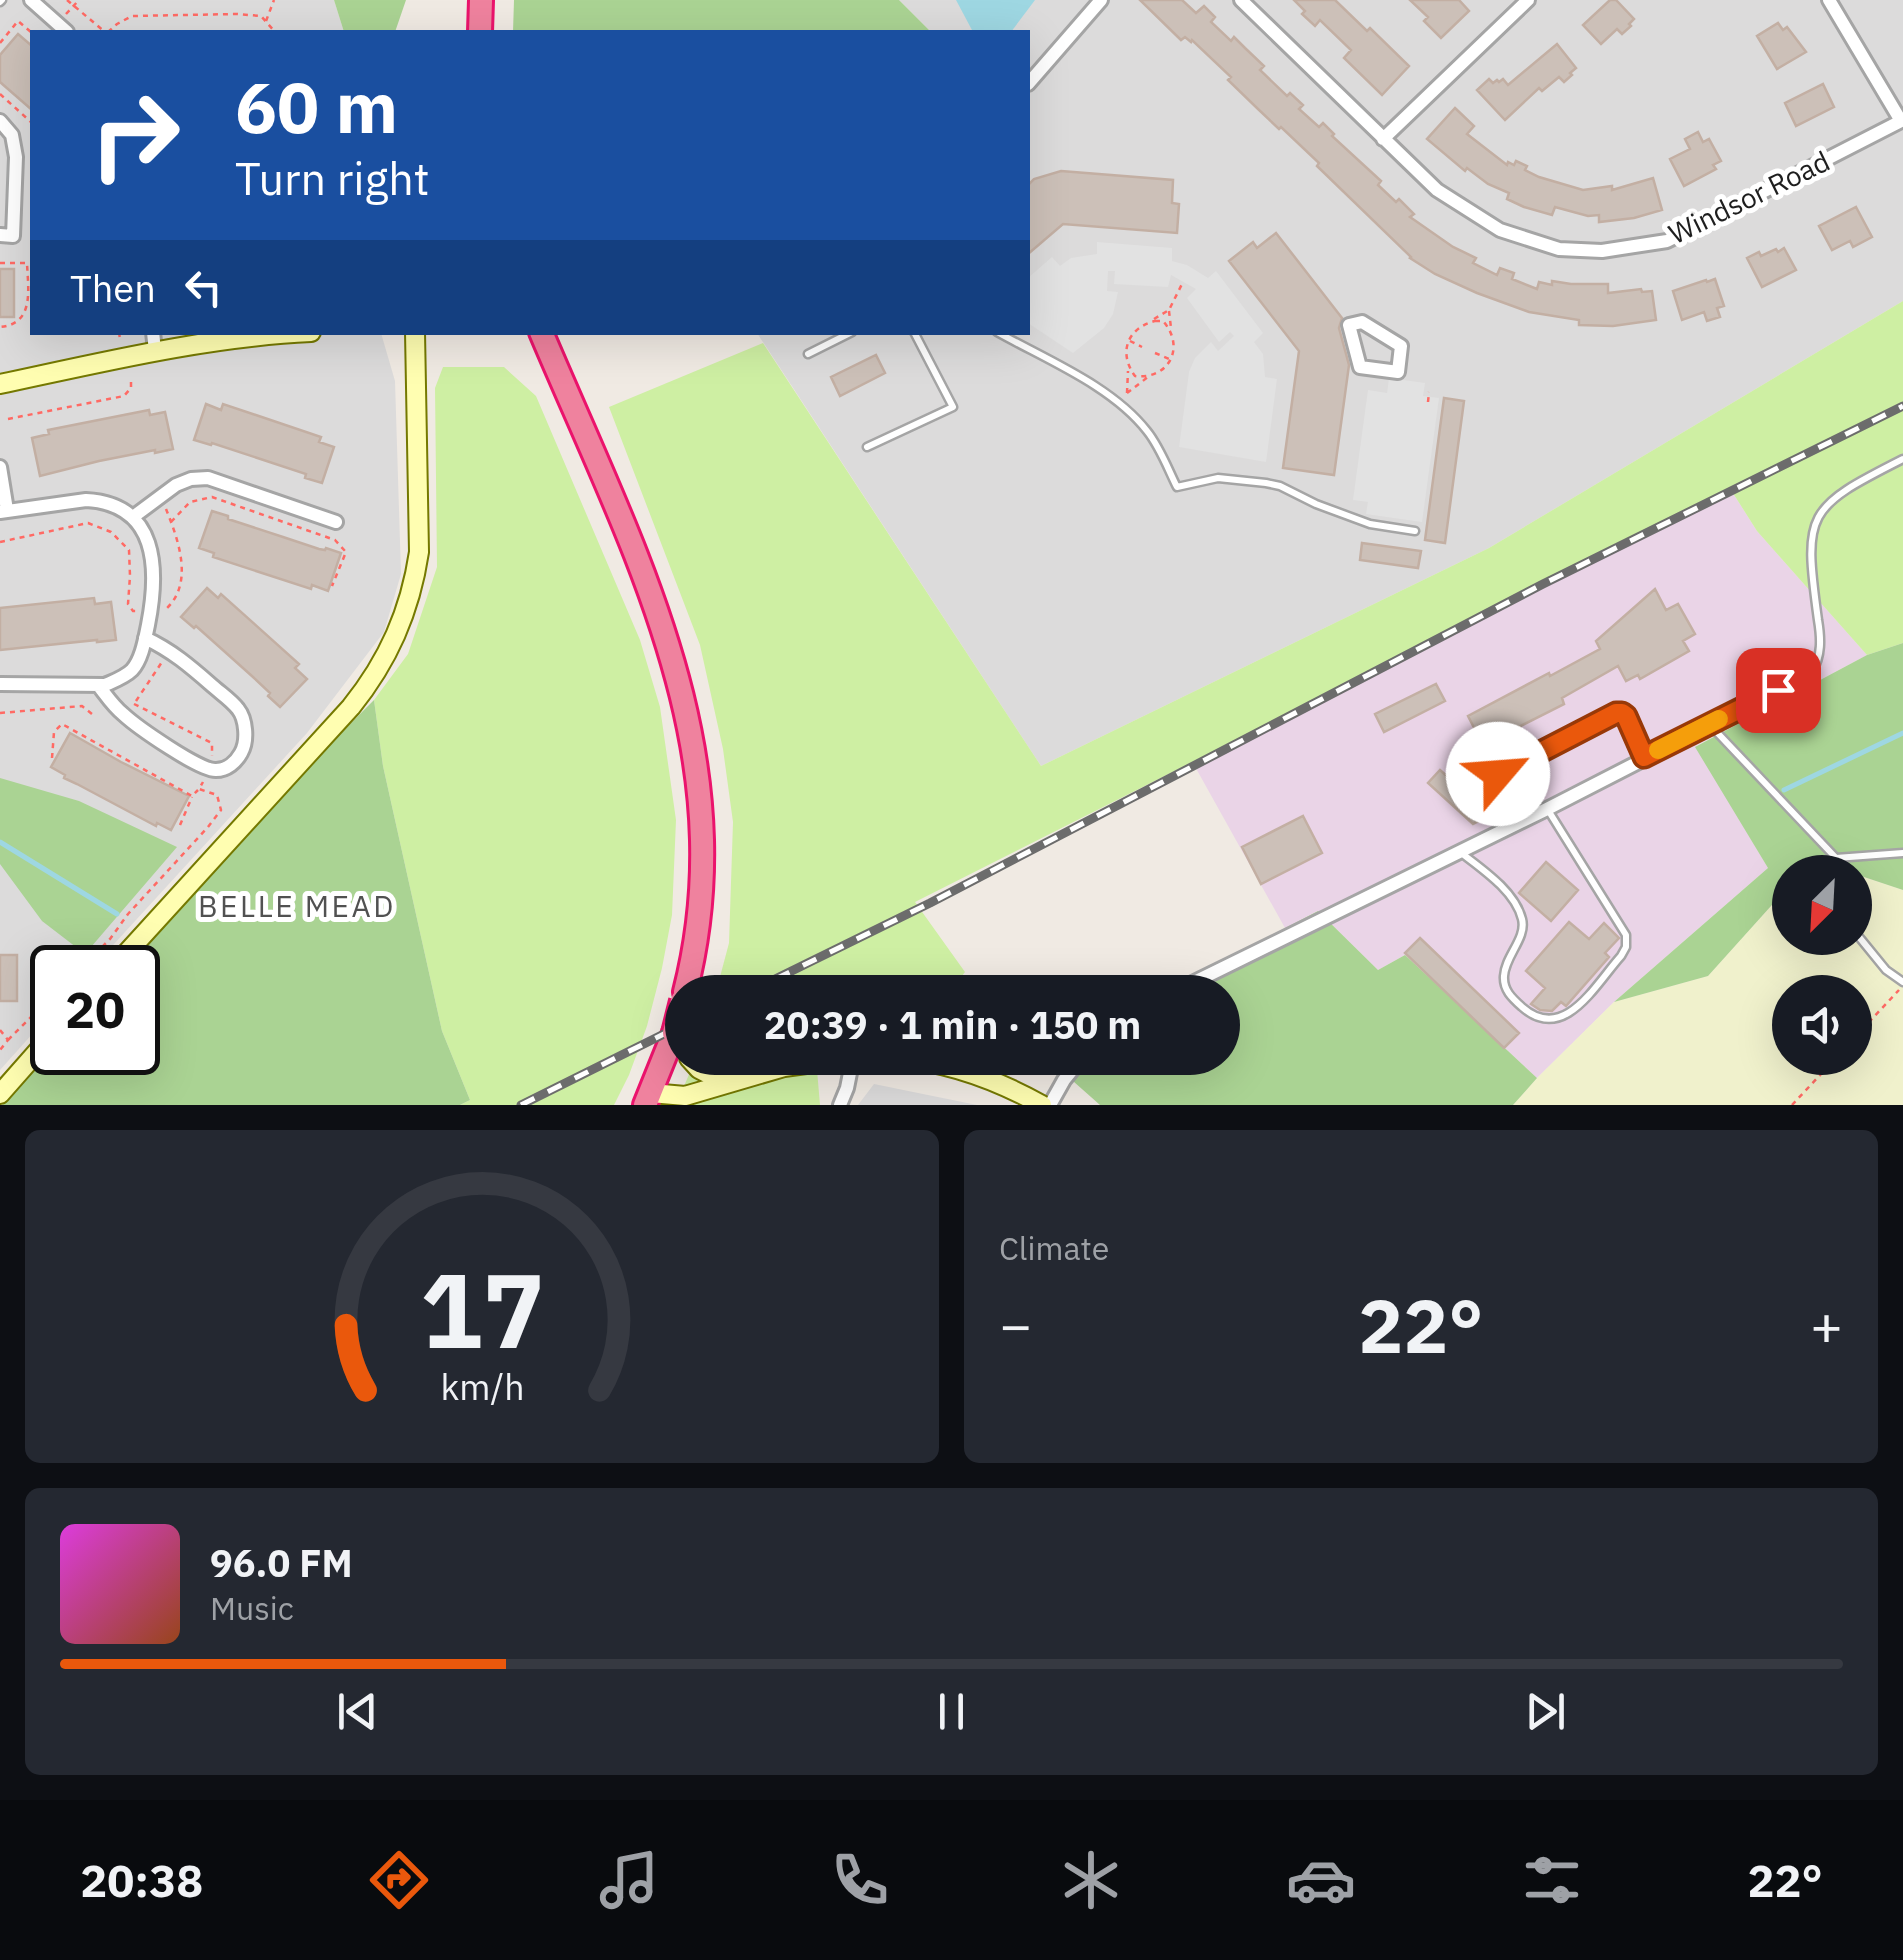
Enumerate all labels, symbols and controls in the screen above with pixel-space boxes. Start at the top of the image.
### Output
text: 60 m [235,61,398,152]
icon: right [70,70,200,200]
street label: Windsor Road [1662,142,1836,252]
text: Turn right [235,149,430,207]
icon: left [176,260,231,315]
text: Then [70,263,156,312]
pin [1736,648,1821,733]
icon: arrive [1751,663,1806,718]
position arrow [1446,722,1550,826]
north arrow [1772,855,1872,955]
map controls [1772,855,1872,1075]
district label: BELLE MEAD [198,886,396,925]
speed limit sign: 20 [30,945,160,1075]
button: sound [1772,975,1872,1075]
text: 20:39 · 1 min · 150 m [764,1000,1141,1049]
text: Climate [999,1227,1109,1269]
text: 17 [420,1241,544,1377]
text: 22° [1358,1276,1484,1374]
text: − [999,1289,1032,1360]
text: + [1810,1289,1843,1360]
text: km/h [440,1363,524,1410]
text: 96.0 FM [210,1538,353,1587]
text: Music [210,1587,294,1629]
icon: previous [330,1684,385,1739]
icon: pause [924,1684,979,1739]
icon: next [1518,1684,1573,1739]
icon: directions [364,1845,434,1915]
icon: music [594,1845,664,1915]
icon: phone [825,1845,895,1915]
icon: climate [1056,1845,1126,1915]
icon: car [1286,1845,1356,1915]
icon: filters [1517,1845,1587,1915]
text: 20:38 [80,1851,203,1909]
text: 22° [1747,1851,1823,1909]

